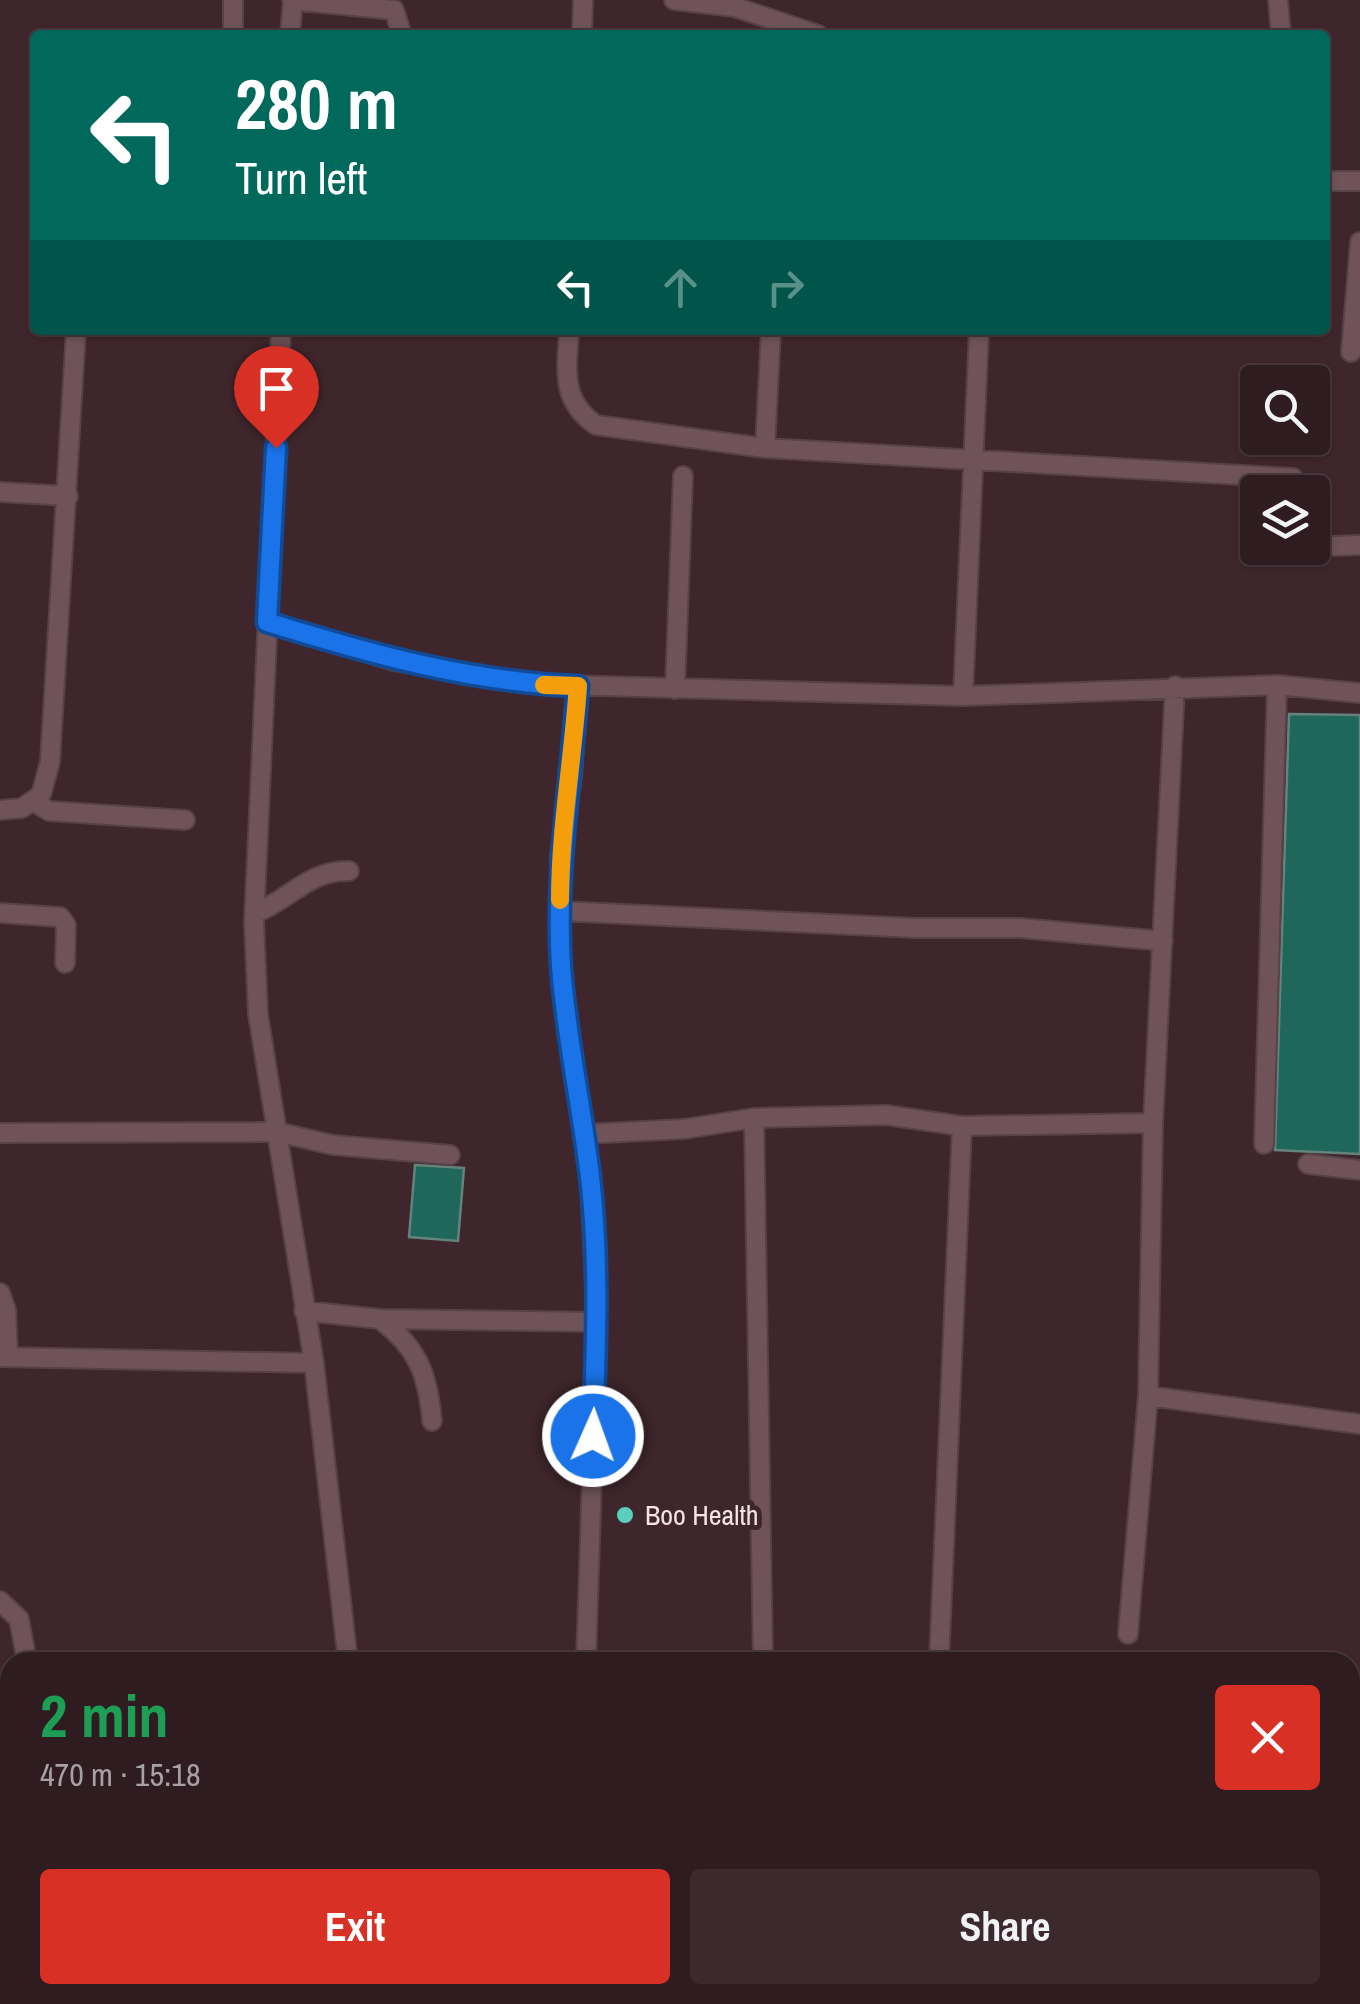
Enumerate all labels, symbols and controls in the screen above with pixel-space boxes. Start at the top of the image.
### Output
text: 280 m [235,57,398,151]
icon: left [70,70,200,200]
text: Turn left [235,147,367,208]
icon: left [548,260,603,315]
icon: ahead [653,260,708,315]
icon: right [758,260,813,315]
pin [234,346,319,449]
icon: arrive [249,361,304,416]
map controls [1240,365,1330,565]
button: search [1240,365,1330,455]
button: layers [1240,475,1330,565]
position arrow [541,1384,645,1488]
place label: Boo Health [645,1496,759,1534]
marker: Boo Health [614,1504,636,1526]
text: 2 min [40,1675,169,1756]
button: close [1215,1685,1320,1790]
text: 470 m · 15:18 [40,1753,200,1796]
button: Exit [40,1869,670,1984]
button: Share [690,1869,1320,1984]

